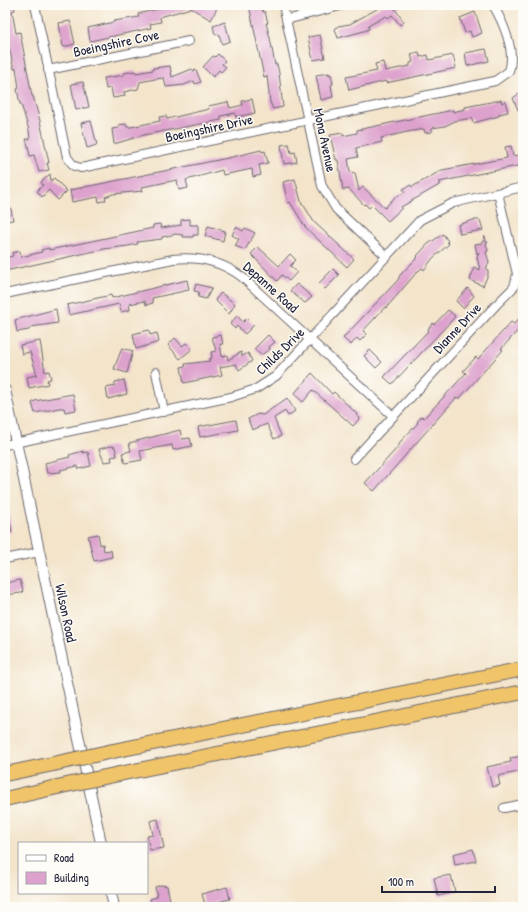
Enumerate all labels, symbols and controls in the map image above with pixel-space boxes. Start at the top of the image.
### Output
street label: Boeingshire Cove [71,24,161,62]
street label: Mona Avenue [309,106,342,174]
street label: Boeingshire Drive [163,109,255,147]
street label: Depanne Road [239,257,303,318]
street label: Dianne Drive [428,298,485,357]
street label: Childs Drive [251,322,308,379]
street label: Wilson Road [51,582,82,644]
legend [18,842,148,894]
text: Road [54,849,74,866]
scale bar [382,868,495,894]
text: Building [54,869,89,886]
text: 100 m [388,873,414,890]

